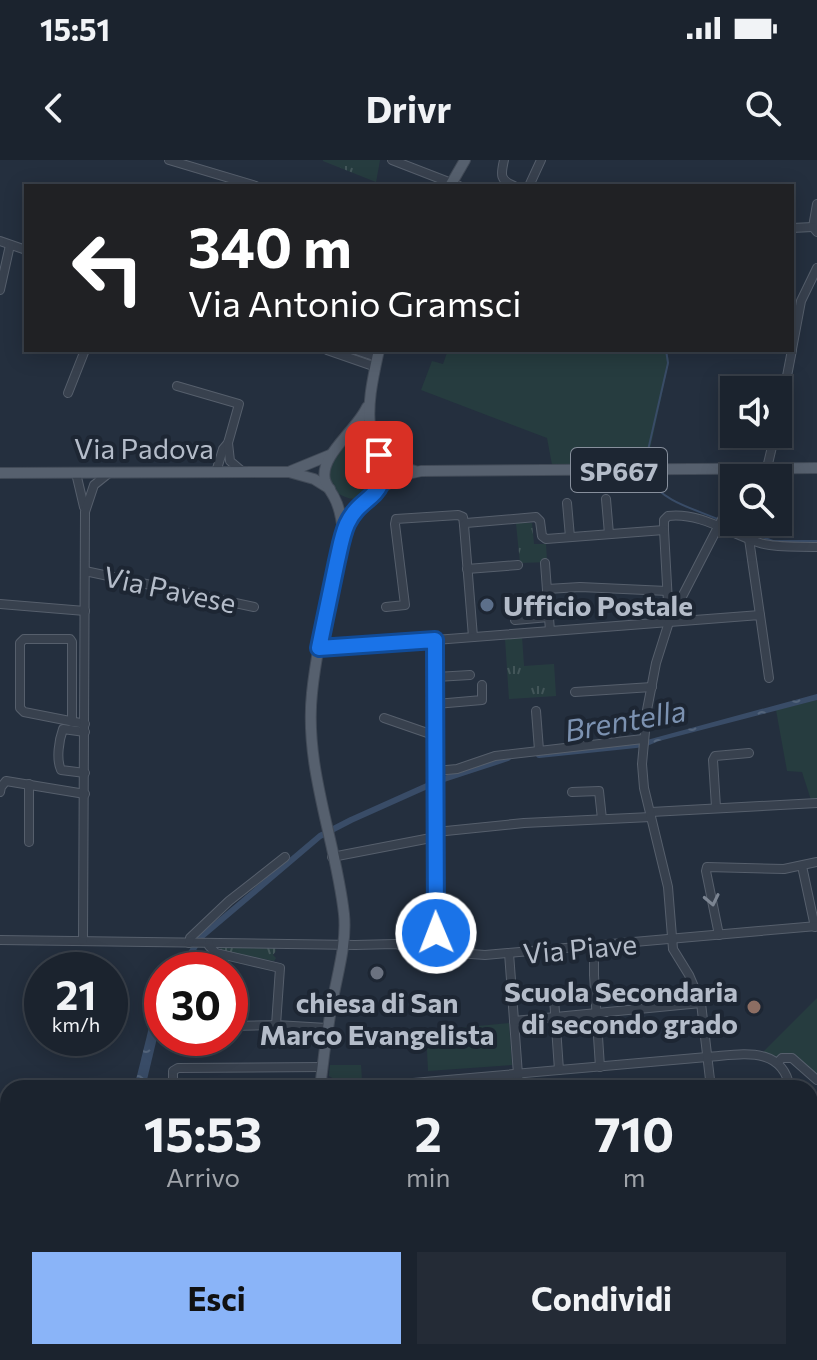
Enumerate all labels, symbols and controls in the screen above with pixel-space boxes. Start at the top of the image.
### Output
text: 15:51 [40,10,110,47]
icon: back [32,86,76,130]
text: Drivr [366,86,451,130]
icon: search [741,86,785,130]
text: 340 m [188,211,352,280]
icon: left [56,216,160,320]
text: Via Antonio Gramsci [188,280,522,324]
map controls [720,376,792,536]
button: sound [720,376,792,448]
pin [345,421,413,489]
street label: Via Padova [74,431,214,465]
icon: arrive [357,433,401,477]
road number: SP667 [571,448,667,492]
button: search [720,464,792,536]
street label: Via Pavese [101,558,239,620]
place label: Ufficio Postale [503,588,693,622]
marker: Ufficio Postale [478,596,496,614]
water label: Brentella [561,690,689,748]
position arrow [394,891,478,975]
one-way arrow [703,893,720,906]
street label: Via Piave [522,926,638,970]
speed limit sign: 30 [144,952,248,1056]
marker: chiesa di San Marco Evangelista [368,964,386,982]
text: 21 [56,969,96,1018]
place label: Scuola Secondaria di secondo grado [504,974,738,1040]
place label: chiesa di San Marco Evangelista [260,985,494,1051]
marker: Scuola Secondaria di secondo grado [745,998,763,1016]
text: km/h [52,1012,100,1036]
text: 15:53 [144,1103,262,1162]
text: 2 [415,1103,442,1162]
text: 710 [594,1103,674,1162]
text: Arrivo [166,1161,240,1192]
text: min [406,1161,450,1192]
text: m [623,1161,645,1192]
button: Esci [32,1252,401,1344]
button: Condividi [417,1252,786,1344]

